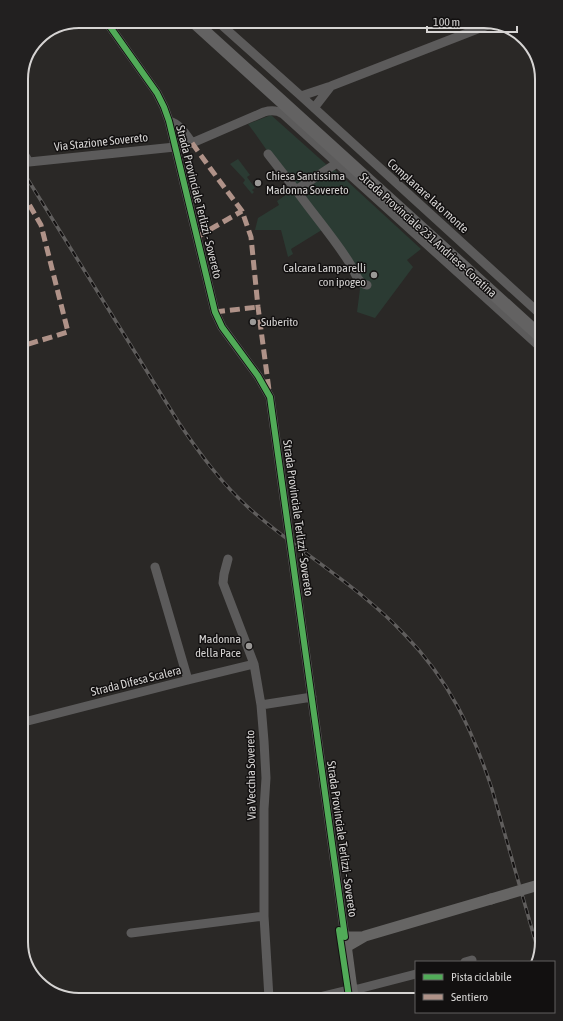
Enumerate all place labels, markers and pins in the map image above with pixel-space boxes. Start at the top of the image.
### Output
place label: Chiesa Santissima Madonna Sovereto [266,169,349,197]
marker: Chiesa Santissima Madonna Sovereto [253,178,263,188]
place label: Calcara Lamparelli con ipogeo [283,261,366,289]
marker: Calcara Lamparelli con ipogeo [369,270,379,280]
place label: Suberito [261,315,299,329]
marker: Suberito [248,317,258,327]
place label: Madonna della Pace [195,632,241,660]
marker: Madonna della Pace [244,641,254,651]

